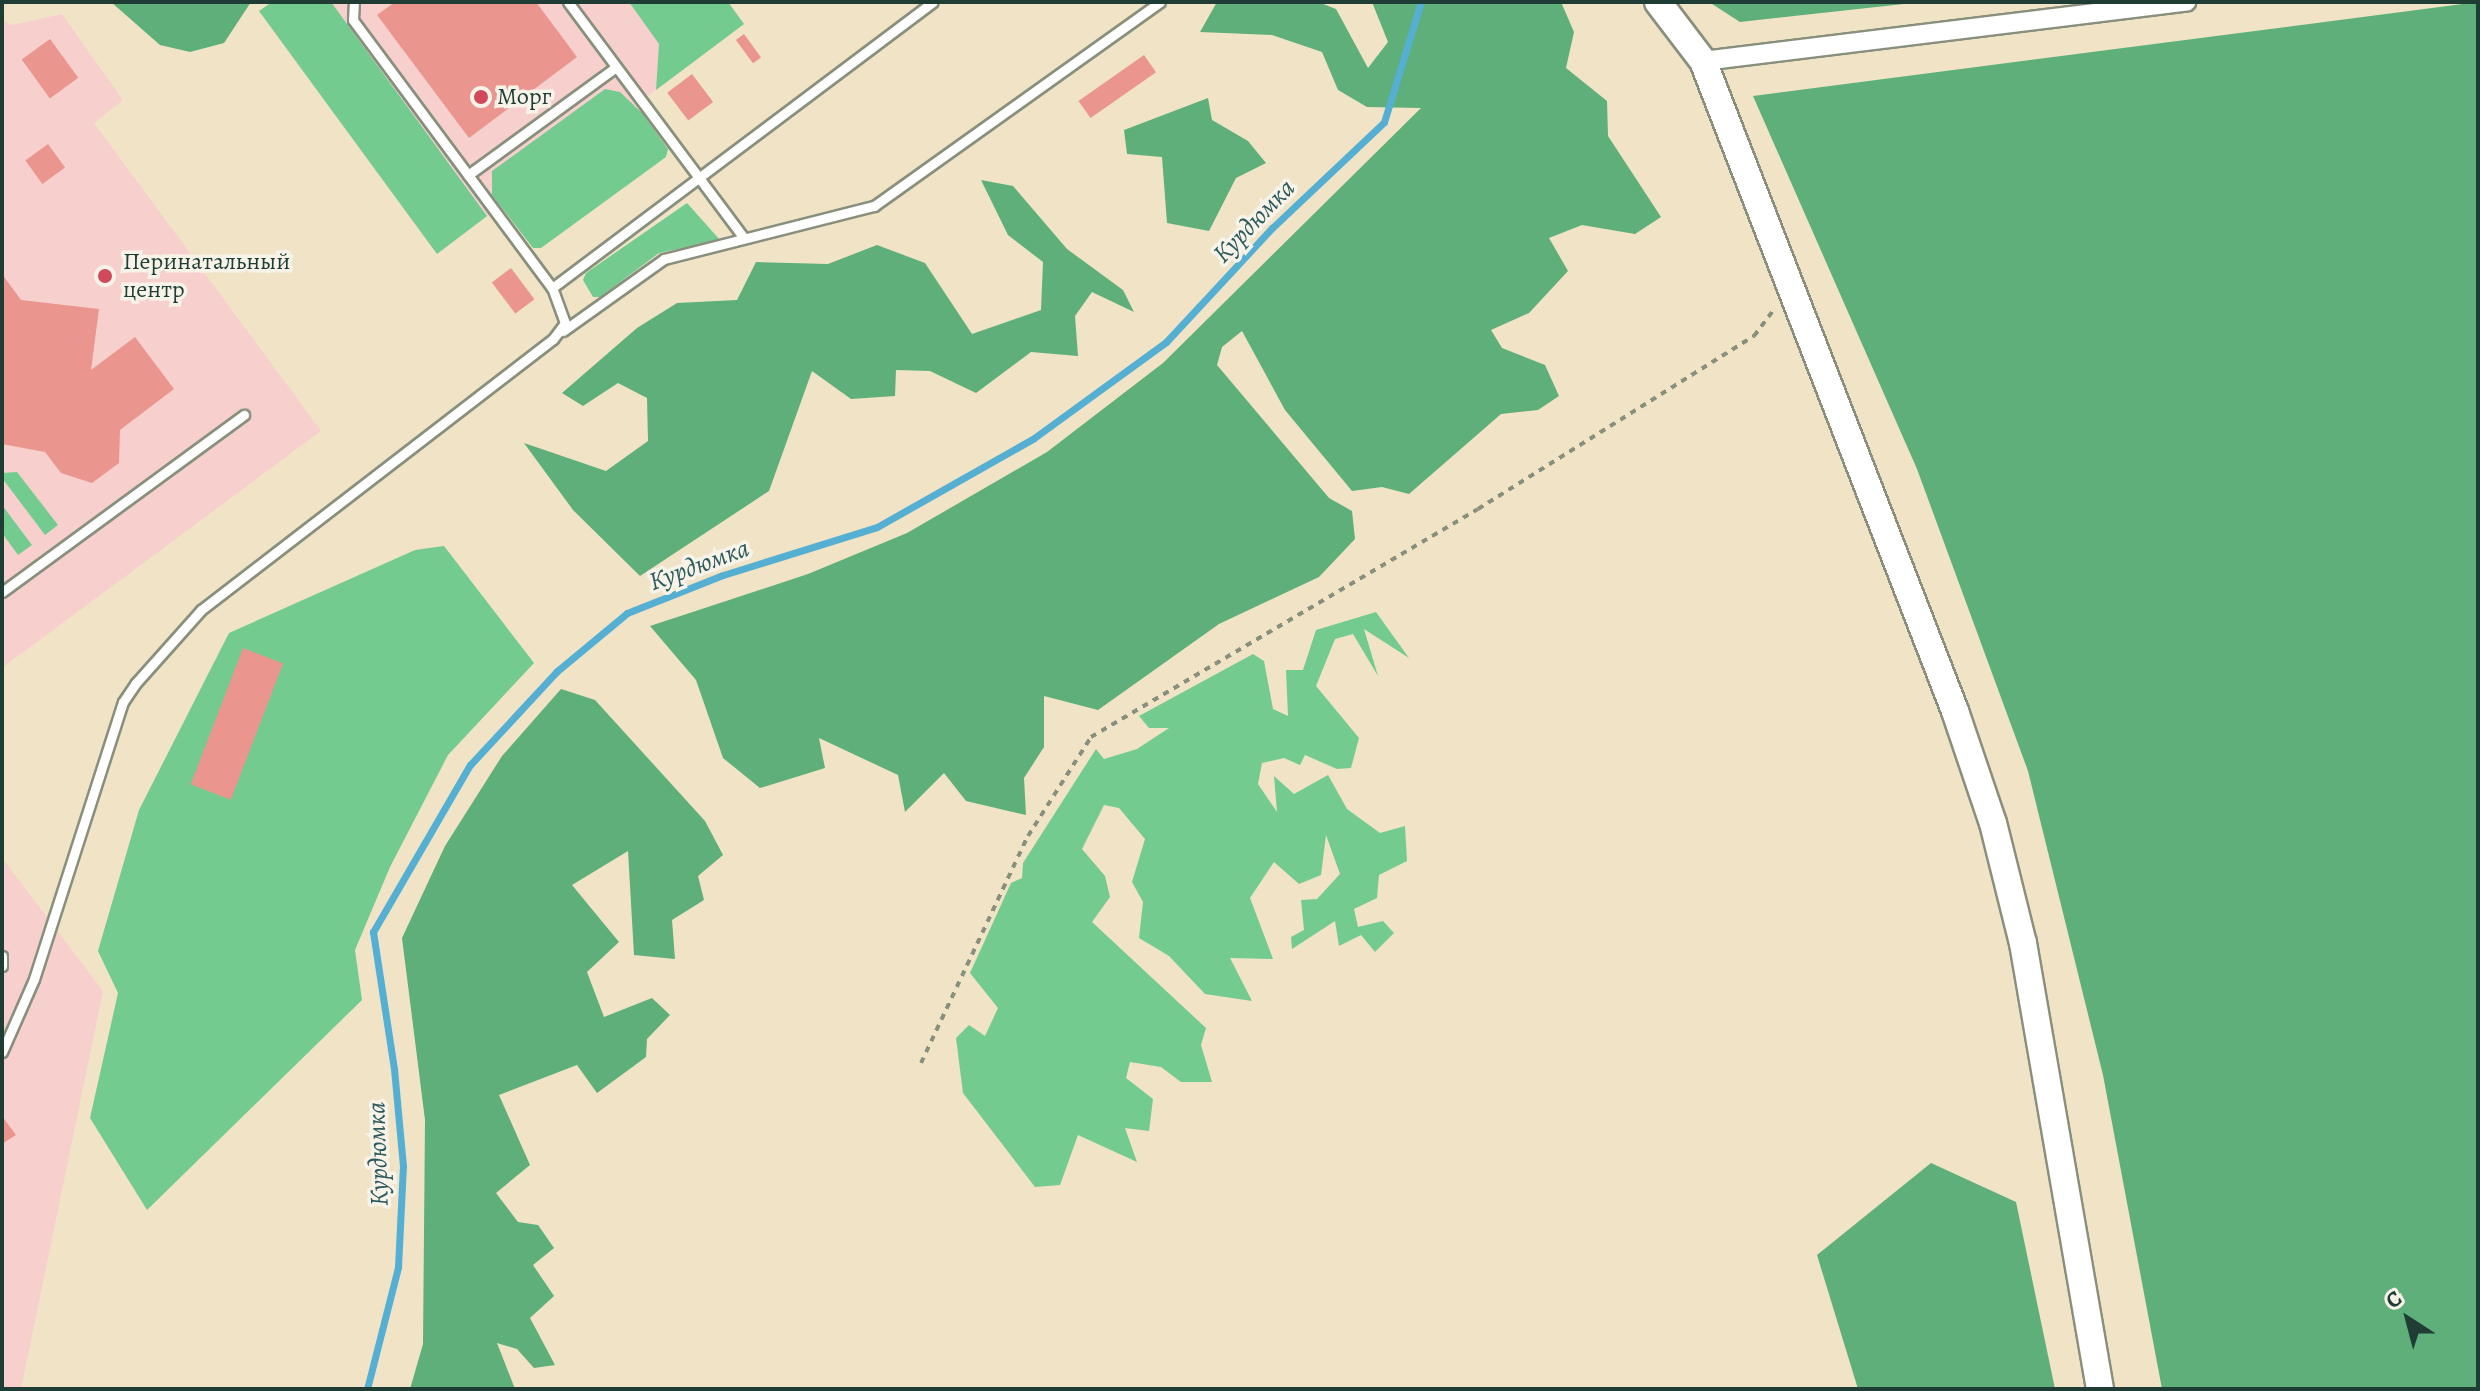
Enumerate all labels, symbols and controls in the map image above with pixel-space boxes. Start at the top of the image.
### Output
place label: Морг [497,83,552,111]
marker: Морг [472,88,490,106]
water label: Курдюмка [1206,173,1302,269]
place label: Перинатальный центр [123,248,290,304]
marker: Перинатальный центр [94,265,116,287]
water label: Курдюмка [645,532,753,598]
water label: Курдюмка [361,1101,395,1207]
north arrow [2368,1279,2448,1359]
text: С [2380,1283,2408,1316]

